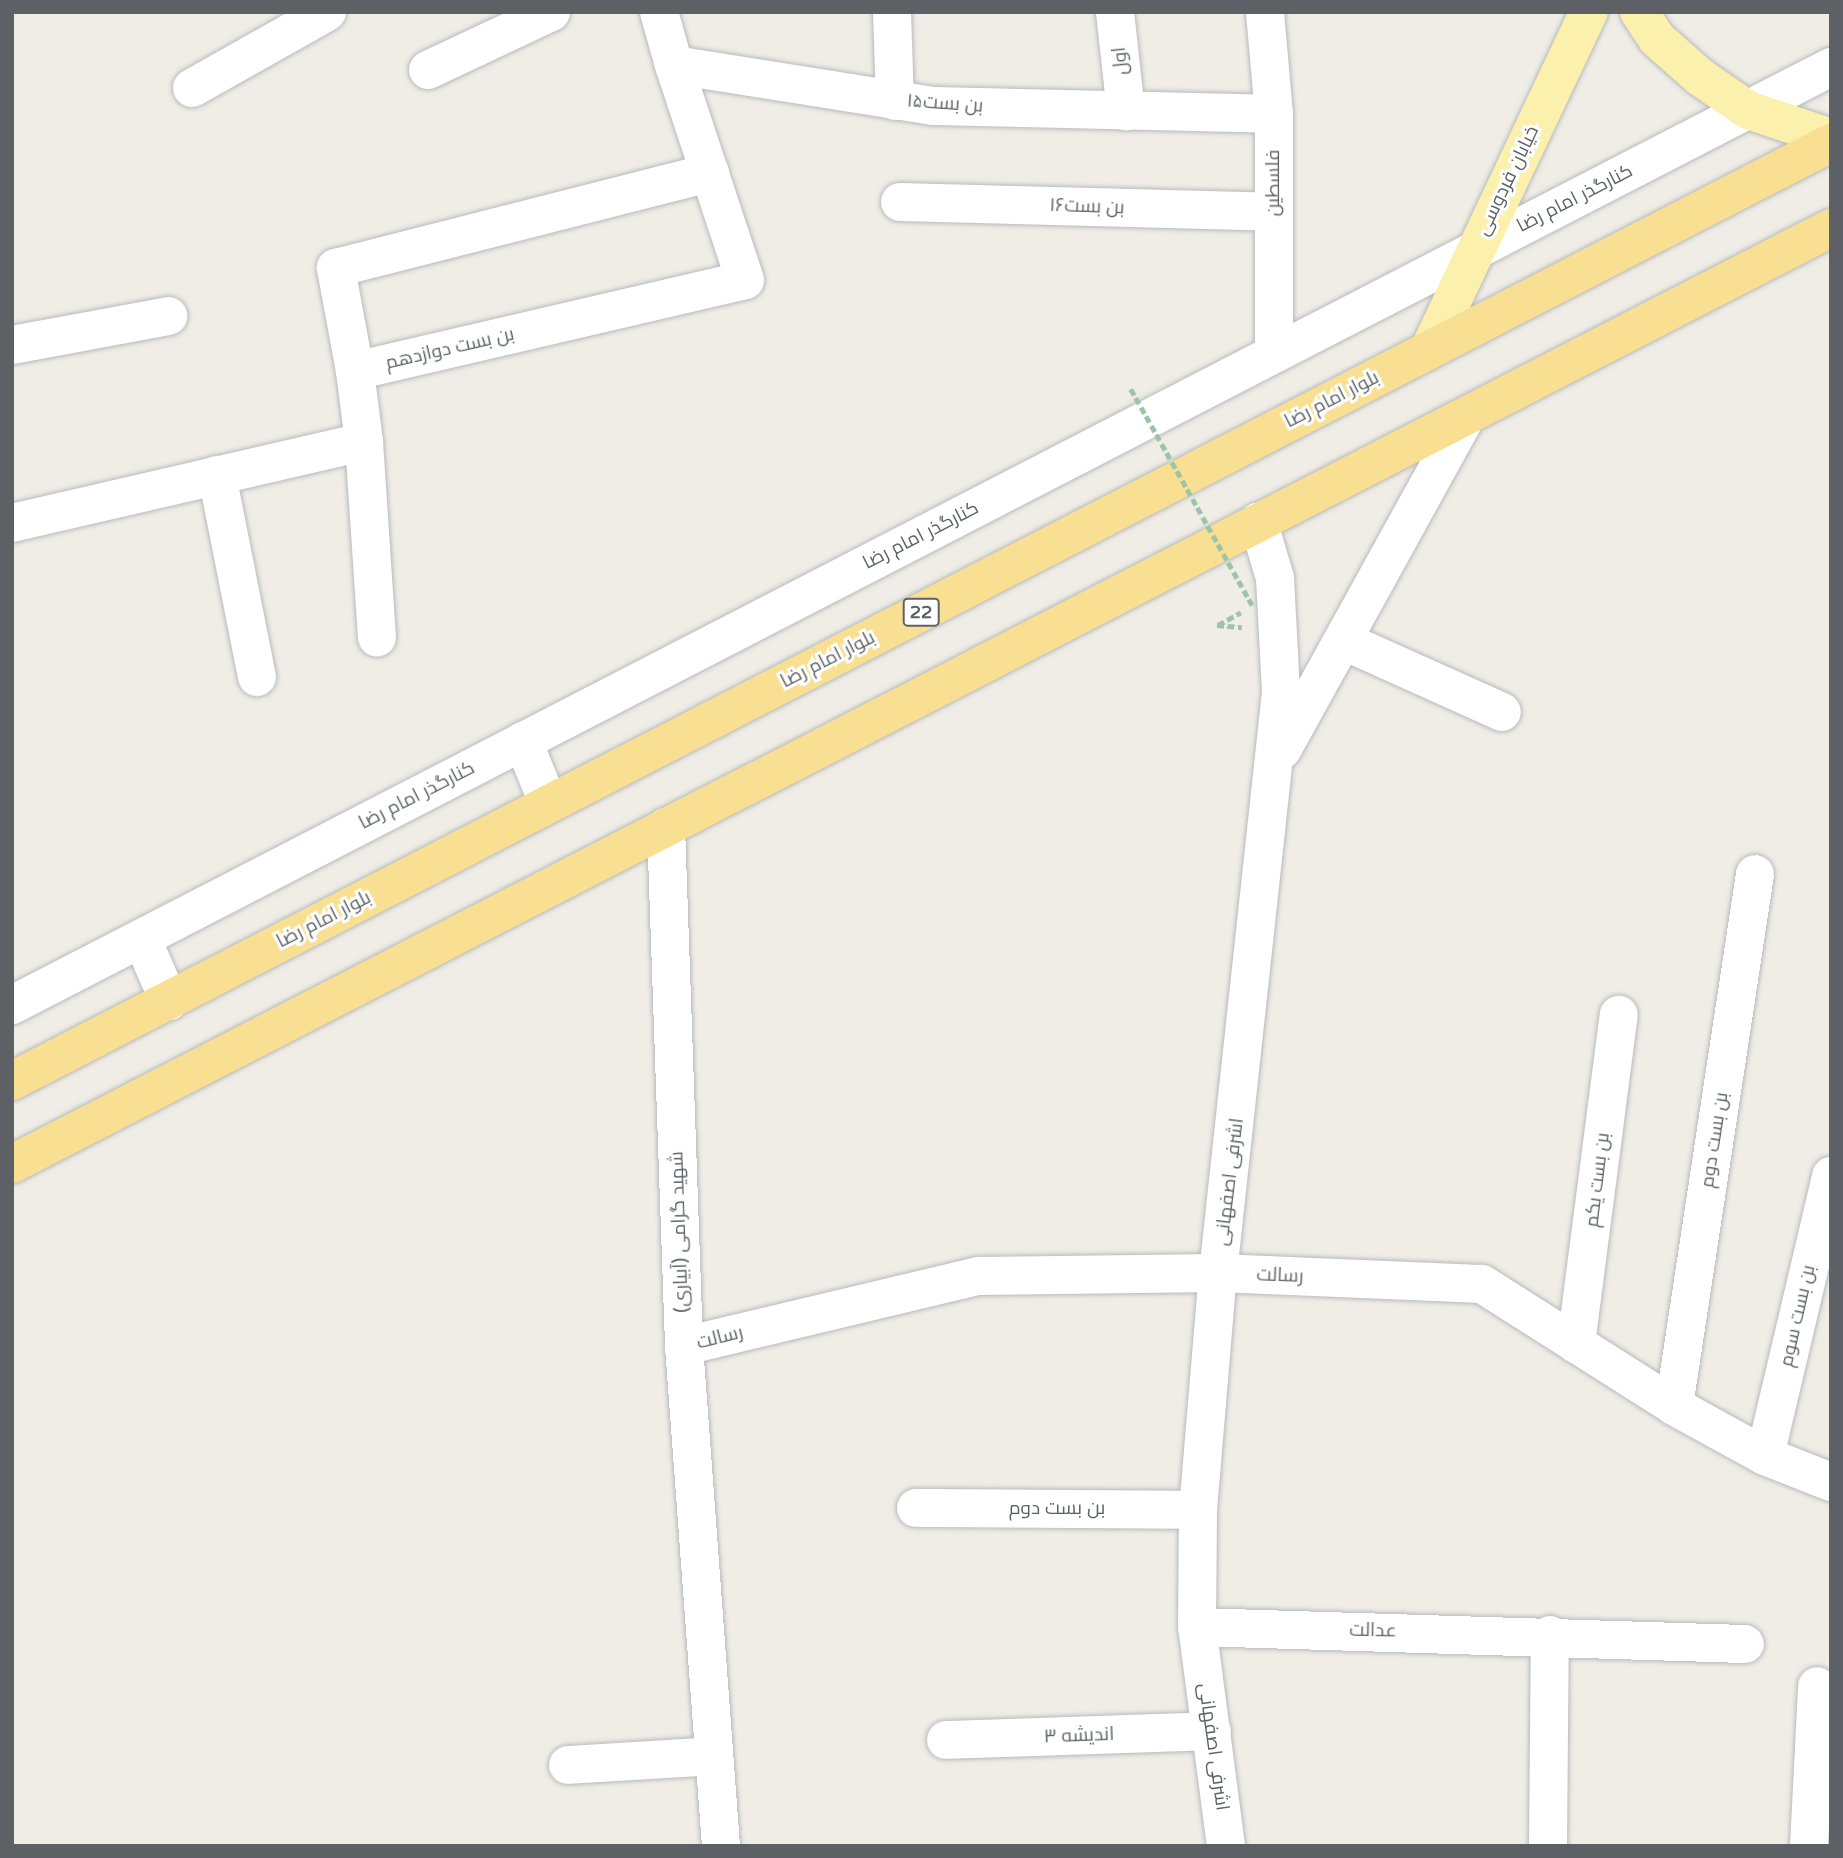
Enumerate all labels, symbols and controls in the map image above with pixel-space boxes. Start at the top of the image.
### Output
street label: اول [1108,46,1134,76]
street label: بن بست۱۵ [906,90,984,118]
street label: خیابان فردوسی [1472,122,1544,240]
street label: فلسطین [1263,150,1285,216]
street label: کنارگذر امام رضا [1513,160,1637,238]
street label: بن بست۱۶ [1049,194,1125,220]
street label: بن بست دوازدهم [383,323,517,375]
street label: بلوار امام رضا [1281,366,1383,434]
street label: کنارگذر امام رضا [859,497,983,575]
road number: 22 [902,598,940,626]
street label: بلوار امام رضا [777,626,879,694]
street label: کنارگذر امام رضا [355,757,479,835]
street label: بلوار امام رضا [273,886,375,954]
street label: بن بست دوم [1696,1091,1734,1189]
street label: اشرفی اصفهانی [1211,1117,1249,1247]
street label: بن بست یکم [1581,1131,1615,1229]
street label: شهید گرامی (آبیاری) [666,1151,694,1313]
street label: بن بست سوم [1775,1263,1821,1369]
street label: رسالت [1256,1264,1304,1288]
street label: رسالت [694,1321,746,1355]
street label: بن بست دوم [1009,1498,1105,1520]
street label: عدالت [1349,1619,1397,1643]
street label: اشرفی اصفهانی [1193,1682,1233,1812]
street label: اندیشه ۳ [1043,1723,1115,1749]

